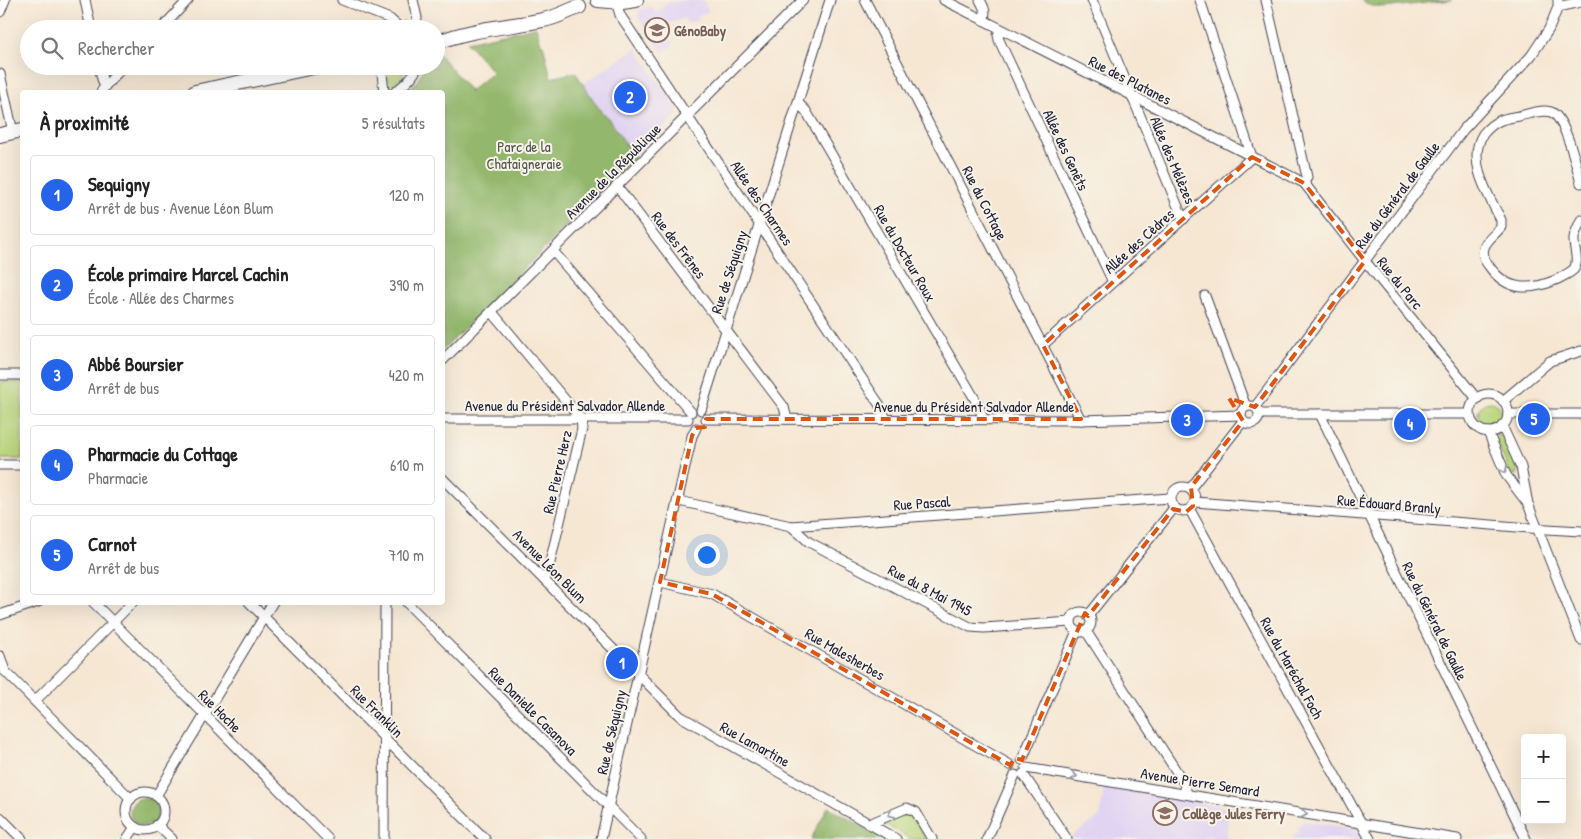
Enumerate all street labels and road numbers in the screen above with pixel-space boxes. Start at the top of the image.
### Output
street label: Rue des Platanes [1085,50,1175,110]
street label: Allée des Genêts [1038,106,1094,194]
street label: Allée des Mélèzes [1145,113,1201,207]
street label: Avenue de la République [560,118,666,224]
street label: Rue du Général de Gaulle [1350,137,1444,253]
street label: Allée des Charmes [726,156,798,250]
street label: Rue du Cottage [957,162,1013,244]
street label: Rue du Docteur Roux [869,201,941,305]
street label: Allée des Cèdres [1099,204,1179,278]
street label: Rue des Frênes [647,207,711,283]
street label: Rue de Séquigny [706,228,752,316]
street label: Rue du Parc [1372,252,1428,314]
street label: Avenue du Président Salvador Allende [465,395,665,416]
street label: Avenue du Président Salvador Allende [874,396,1074,417]
street label: Rue Pierre Herz [537,428,577,516]
street label: Rue Édouard Branly [1336,489,1442,519]
street label: Rue Pascal [893,491,951,515]
street label: Avenue Léon Blum [508,524,592,608]
street label: Rue du Général de Gaulle [1397,558,1473,684]
street label: Rue du 8 Mai 1945 [884,559,976,621]
street label: Rue du Maréchal Foch [1255,613,1329,723]
street label: Rue Malesherbes [801,623,889,685]
street label: Rue Danielle Casanova [484,662,582,760]
street label: Rue Franklin [346,680,408,742]
street label: Rue Hoche [194,685,246,737]
street label: Rue de Séquigny [591,688,631,776]
street label: Rue Lamartine [716,716,794,772]
street label: Avenue Pierre Semard [1139,762,1261,802]

